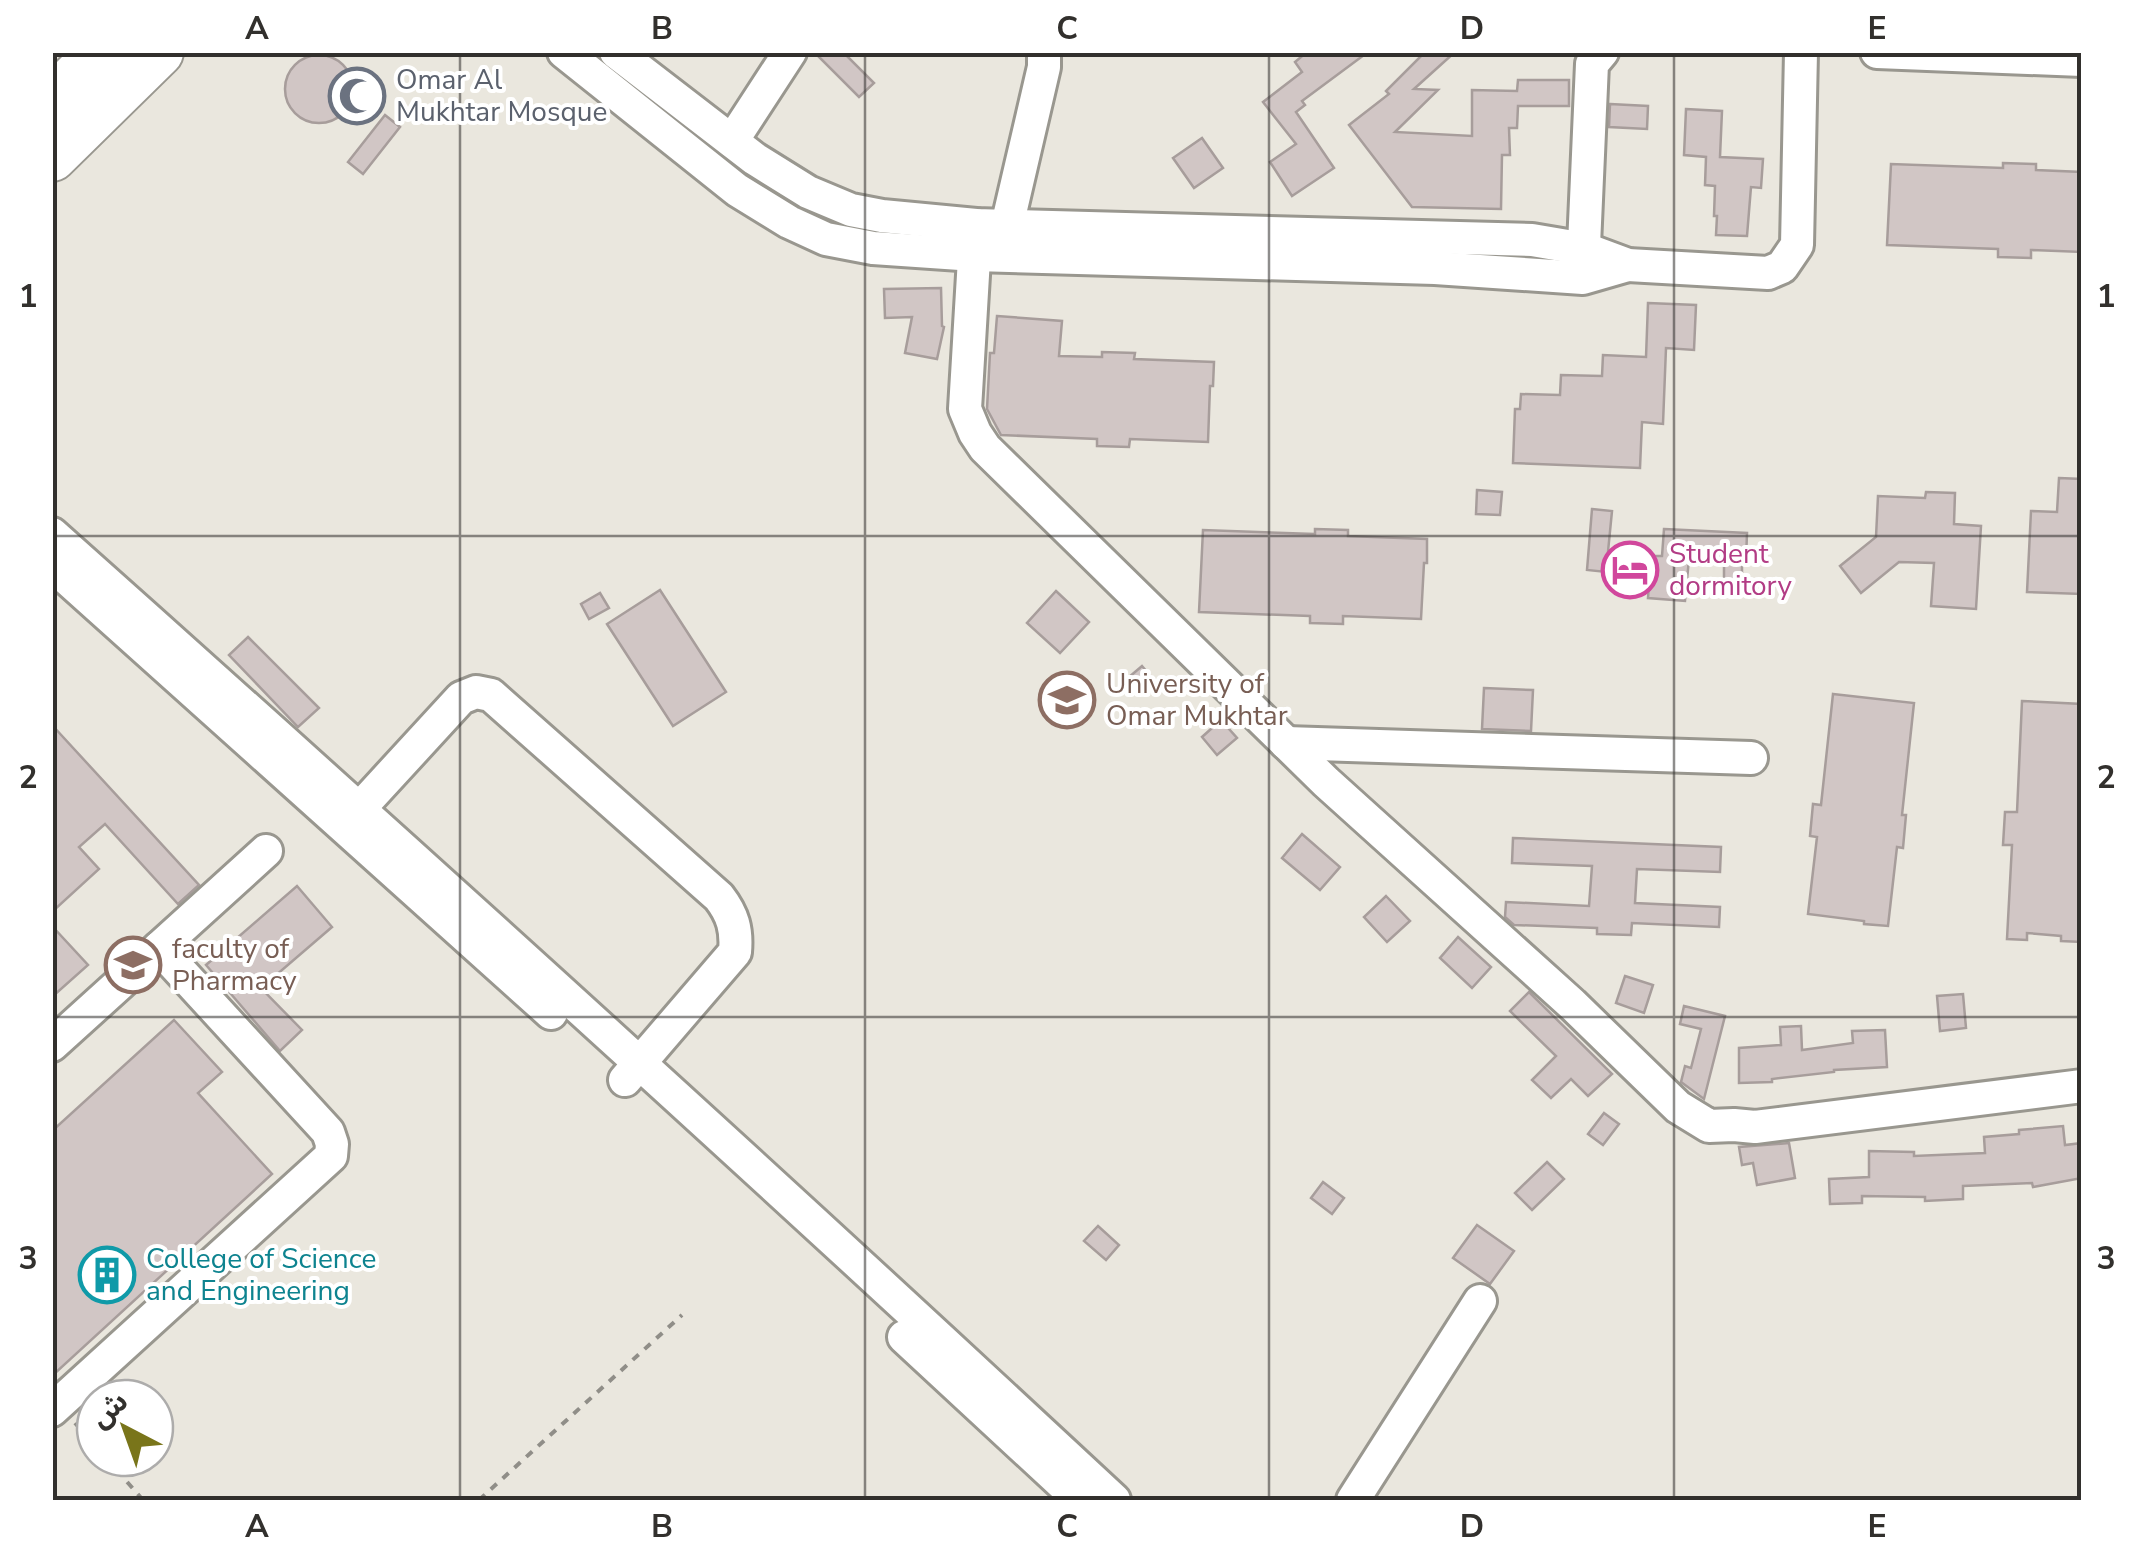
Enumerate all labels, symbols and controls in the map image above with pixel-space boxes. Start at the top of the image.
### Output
text: A [245,7,269,50]
text: B [651,7,673,50]
text: C [1056,7,1078,50]
text: D [1460,7,1484,50]
text: E [1867,7,1887,50]
place label: Omar Al Mukhtar Mosque [396,61,607,131]
mosque icon: Omar Al Mukhtar Mosque [327,66,387,126]
text: 1 [18,275,38,318]
text: 1 [2096,275,2116,318]
place label: Student dormitory [1669,535,1792,605]
hotel icon: Student dormitory [1600,540,1660,600]
place label: University of Omar Mukhtar [1106,665,1288,735]
school or university icon: University of Omar Mukhtar [1037,670,1097,730]
text: 2 [18,756,38,799]
text: 2 [2096,756,2116,799]
place label: faculty of Pharmacy [172,930,297,1000]
school or university icon: faculty of Pharmacy [103,935,163,995]
text: 3 [18,1237,38,1280]
text: 3 [2096,1237,2116,1280]
place label: College of Science and Engineering [146,1240,376,1310]
building icon: College of Science and Engineering [77,1245,137,1305]
north arrow [75,1378,175,1478]
text: ش [82,1383,136,1437]
text: A [245,1505,269,1548]
text: B [651,1505,673,1548]
text: C [1056,1505,1078,1548]
text: D [1460,1505,1484,1548]
text: E [1867,1505,1887,1548]

